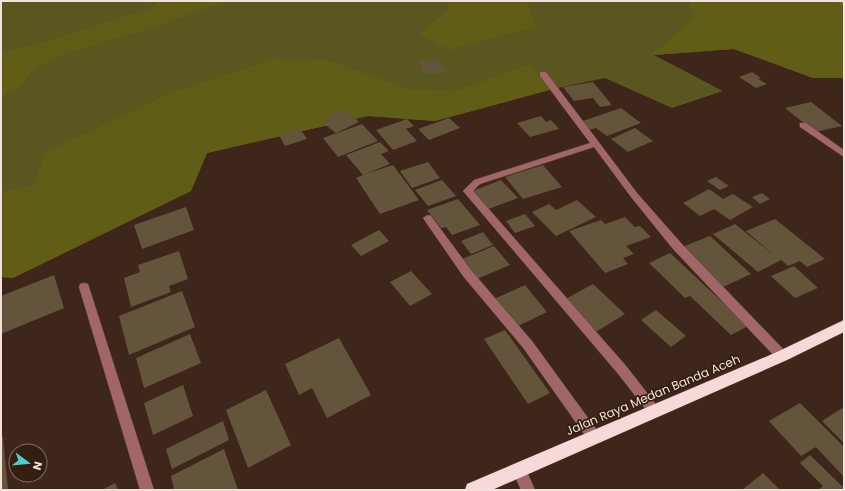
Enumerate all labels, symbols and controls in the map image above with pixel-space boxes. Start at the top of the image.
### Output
street label: Jalan Raya Medan Banda Aceh [563,350,743,439]
north arrow [8,443,48,483]
text: N [29,460,46,472]

